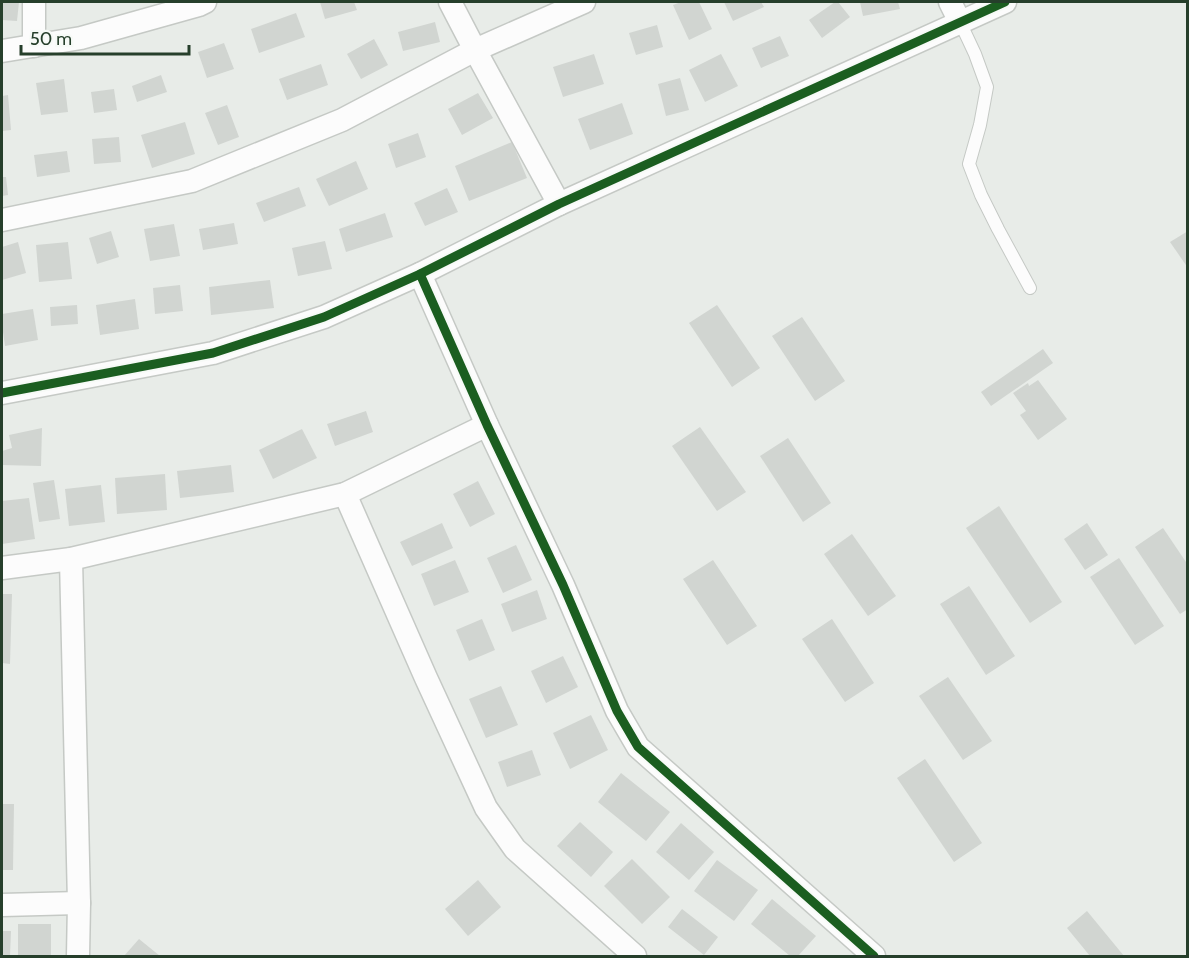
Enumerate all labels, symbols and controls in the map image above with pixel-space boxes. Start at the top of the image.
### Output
scale bar [21,18,189,56]
text: 50 m [30,28,72,50]

